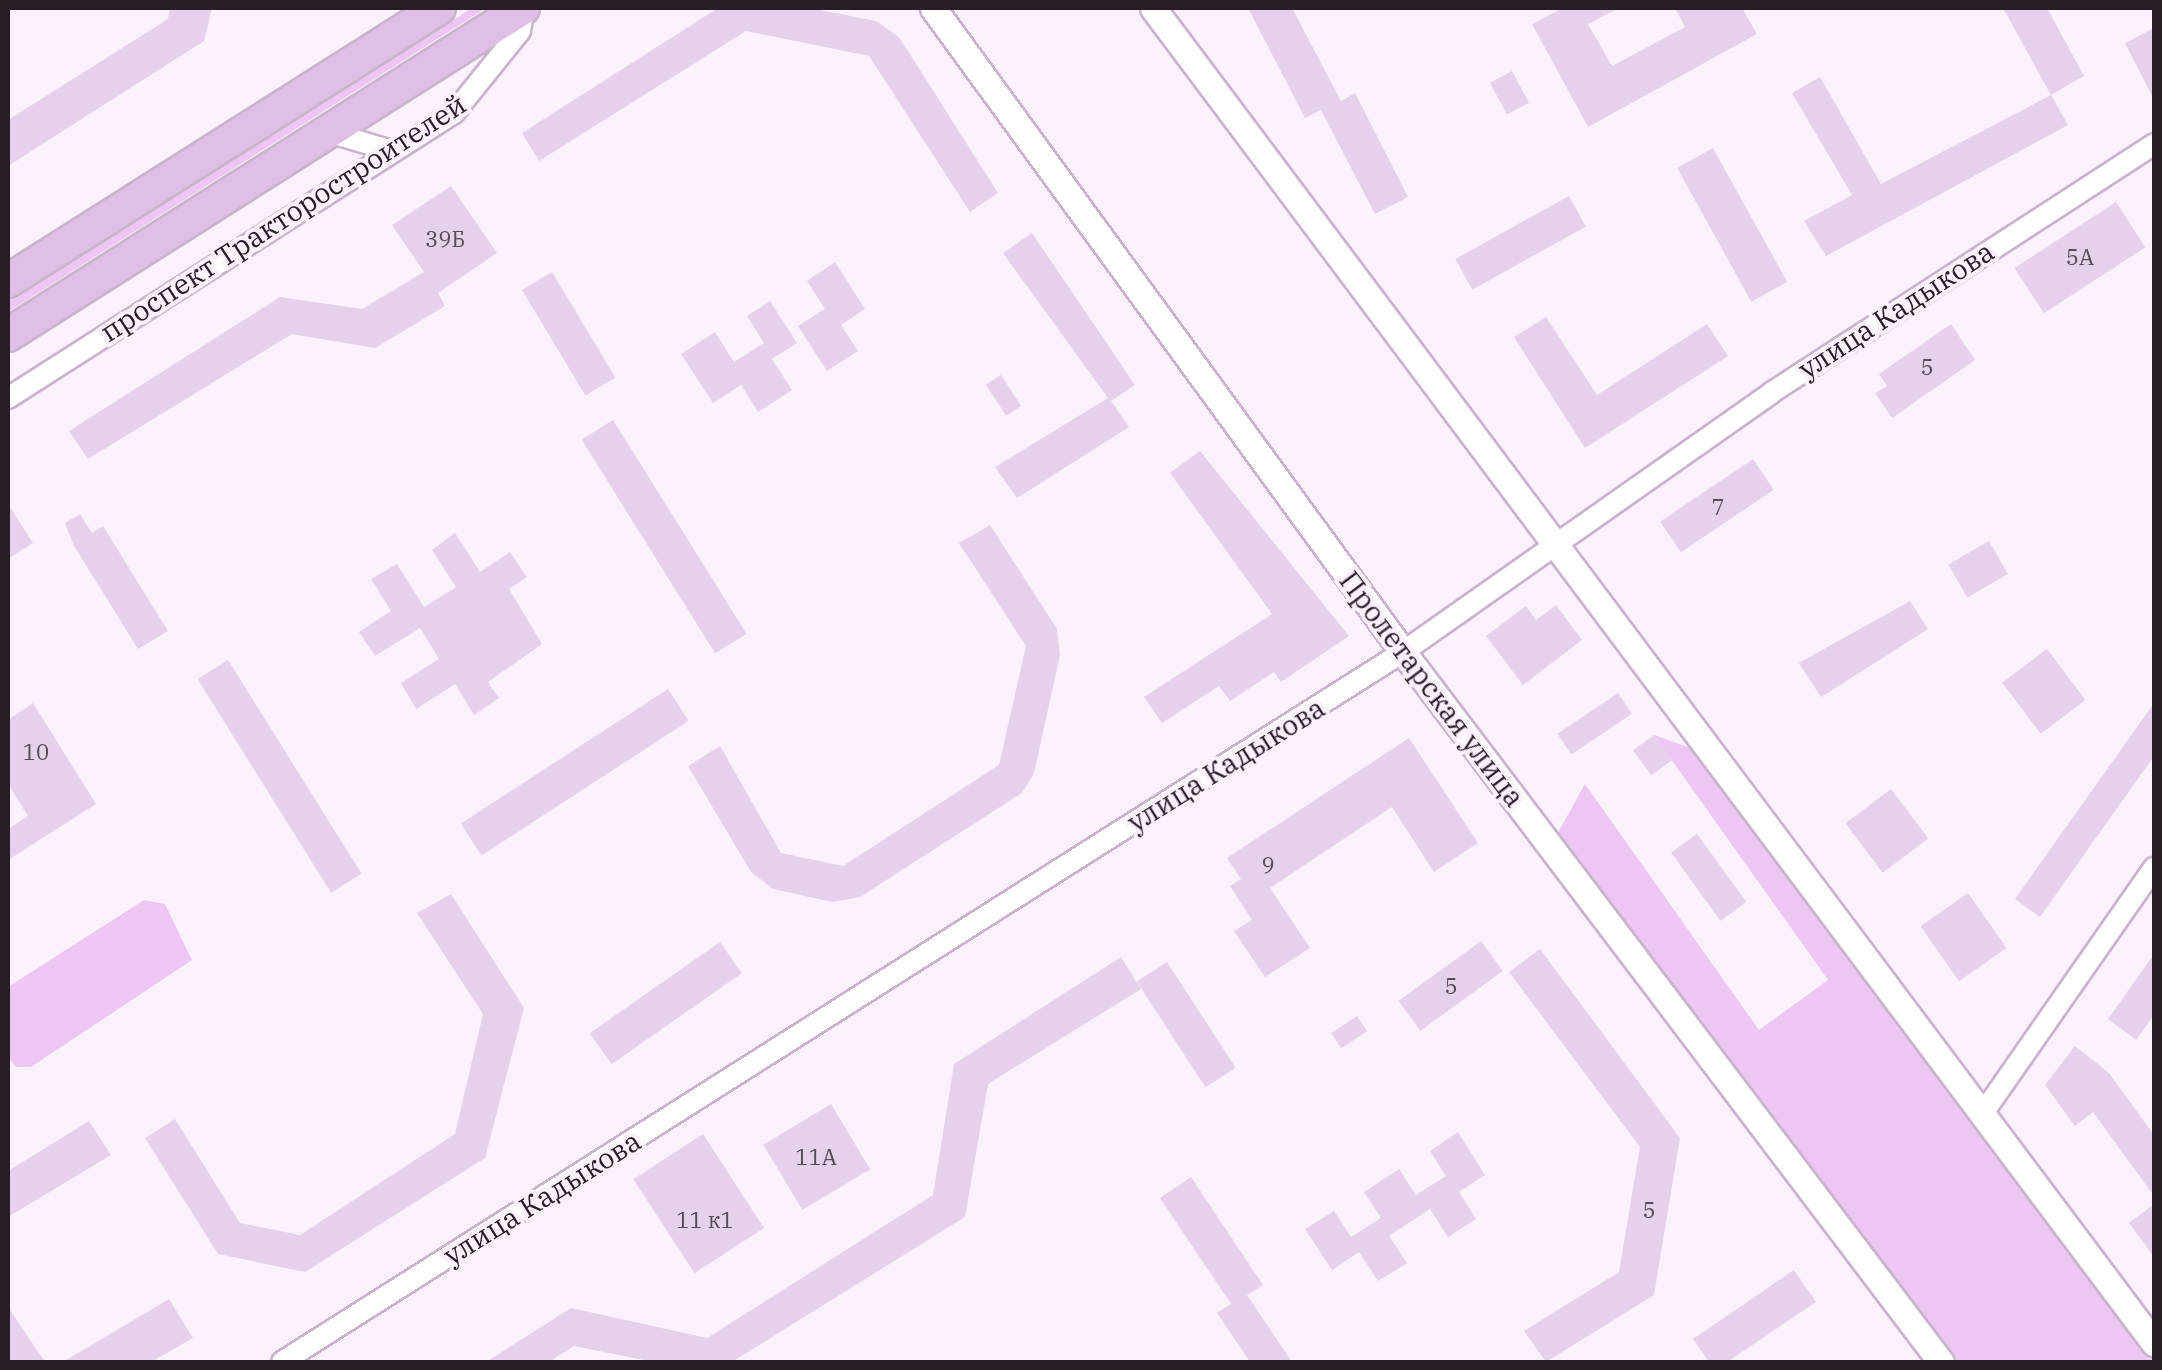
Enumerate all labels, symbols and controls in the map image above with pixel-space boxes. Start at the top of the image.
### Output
street label: проспект Тракторостроителей [94,87,472,349]
house number: 39Б [425,226,465,252]
street label: улица Кадыкова [1792,234,2000,386]
house number: 5А [2066,244,2094,270]
house number: 5 [1920,354,1934,380]
house number: 7 [1711,494,1725,520]
street label: Пролетарская улица [1332,565,1532,813]
street label: улица Кадыкова [1121,691,1331,839]
house number: 10 [23,739,49,765]
house number: 9 [1261,852,1275,878]
house number: 5 [1444,973,1458,999]
street label: улица Кадыкова [437,1124,647,1272]
house number: 11А [795,1144,837,1170]
house number: 5 [1642,1197,1656,1223]
house number: 11 к1 [676,1207,734,1233]

